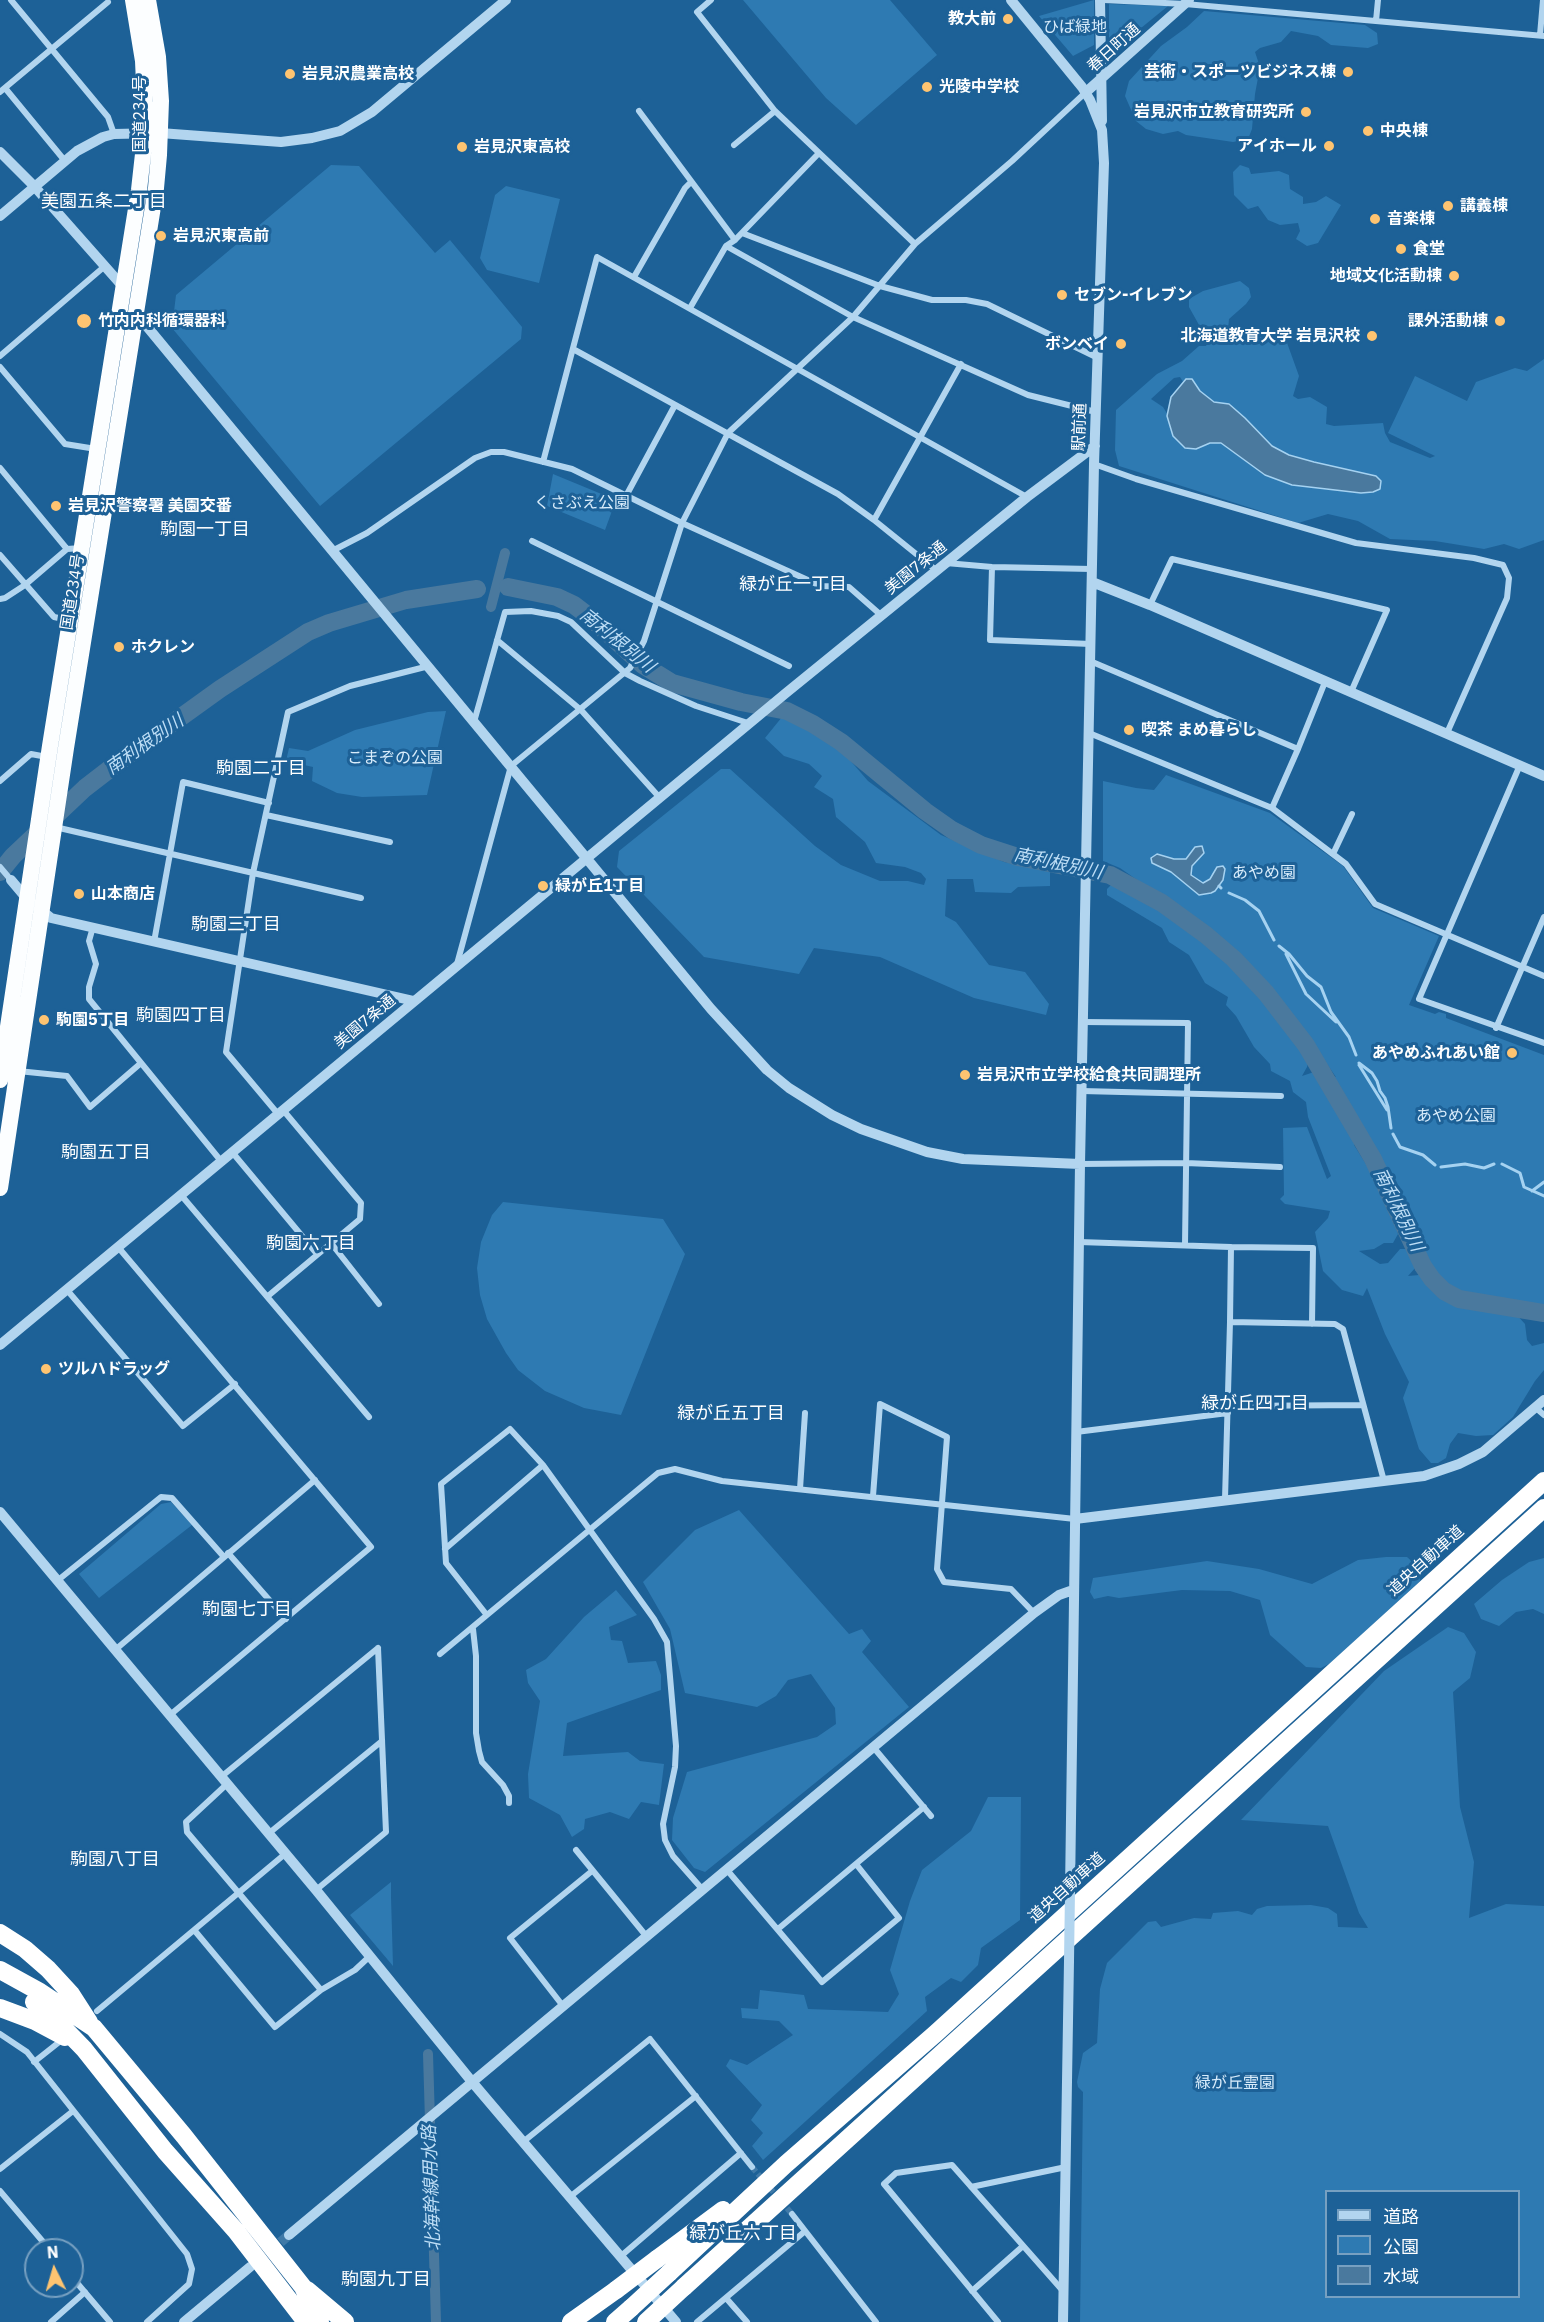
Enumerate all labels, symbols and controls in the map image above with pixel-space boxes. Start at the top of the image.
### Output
place label: 教大前 [948,9,996,29]
marker: 教大前 [1001,12,1015,26]
park label: ひば緑地 [1043,17,1107,37]
street label: 春日町通 [1084,19,1144,77]
place label: 芸術・スポーツビジネス棟 [1144,62,1336,82]
place label: 岩見沢農業高校 [302,64,414,84]
marker: 芸術・スポーツビジネス棟 [1341,65,1355,79]
marker: 岩見沢農業高校 [283,67,297,81]
street label: 国道234号 [130,76,150,152]
place label: 光陵中学校 [939,77,1019,97]
marker: 光陵中学校 [920,80,934,94]
place label: 岩見沢市立教育研究所 [1134,102,1294,122]
marker: 岩見沢市立教育研究所 [1299,105,1313,119]
place label: 中央棟 [1380,121,1428,141]
marker: 中央棟 [1361,124,1375,138]
place label: アイホール [1237,136,1317,156]
place label: 岩見沢東高校 [474,137,570,157]
marker: アイホール [1322,139,1336,153]
marker: 岩見沢東高校 [455,140,469,154]
district label: 美園五条二丁目 [41,191,167,213]
place label: 講義棟 [1460,196,1508,216]
marker: 講義棟 [1441,199,1455,213]
place label: 音楽棟 [1387,209,1435,229]
marker: 音楽棟 [1368,212,1382,226]
place label: 岩見沢東高前 [173,226,269,246]
marker: 岩見沢東高前 [154,229,168,243]
place label: 食堂 [1413,239,1445,259]
marker: 食堂 [1394,242,1408,256]
place label: 地域文化活動棟 [1330,266,1442,286]
marker: 地域文化活動棟 [1447,269,1461,283]
place label: セブン-イレブン [1074,285,1192,305]
marker: セブン-イレブン [1055,288,1069,302]
place label: 竹内内科循環器科 [98,311,226,331]
place label: 課外活動棟 [1408,311,1488,331]
marker: 竹内内科循環器科 [75,312,93,330]
marker: 課外活動棟 [1493,314,1507,328]
place label: 北海道教育大学 岩見沢校 [1180,326,1360,346]
marker: 北海道教育大学 岩見沢校 [1365,329,1379,343]
place label: ボンベイ [1045,334,1109,354]
marker: ボンベイ [1114,337,1128,351]
street label: 駅前通 [1070,403,1090,451]
park label: くさぶえ公園 [534,493,630,513]
place label: 岩見沢警察署 美園交番 [68,496,232,516]
marker: 岩見沢警察署 美園交番 [49,499,63,513]
district label: 駒園一丁目 [160,519,250,541]
street label: 美園7条通 [881,537,951,599]
street label: 国道234号 [58,553,88,631]
district label: 緑が丘一丁目 [739,574,847,596]
water label: 南利根別川 [575,604,659,678]
place label: ホクレン [131,637,195,657]
marker: ホクレン [112,640,126,654]
water label: 南利根別川 [102,710,188,780]
place label: 喫茶 まめ暮らし [1141,720,1257,740]
marker: 喫茶 まめ暮らし [1122,723,1136,737]
park label: こまぞの公園 [347,748,443,768]
district label: 駒園二丁目 [216,758,306,780]
water label: 南利根別川 [1012,844,1104,884]
park label: あやめ園 [1232,863,1296,883]
place label: 緑が丘1丁目 [555,876,645,896]
marker: 緑が丘1丁目 [536,879,550,893]
place label: 山本商店 [91,884,155,904]
marker: 山本商店 [72,887,86,901]
district label: 駒園三丁目 [191,914,281,936]
street label: 美園7条通 [331,991,399,1053]
district label: 駒園四丁目 [136,1005,226,1027]
place label: 駒園5丁目 [56,1010,130,1030]
marker: 駒園5丁目 [37,1013,51,1027]
place label: あやめふれあい館 [1372,1043,1500,1063]
marker: あやめふれあい館 [1505,1046,1519,1060]
place label: 岩見沢市立学校給食共同調理所 [977,1065,1201,1085]
marker: 岩見沢市立学校給食共同調理所 [958,1068,972,1082]
park label: あやめ公園 [1416,1106,1496,1126]
district label: 駒園五丁目 [61,1142,151,1164]
water label: 南利根別川 [1369,1165,1427,1255]
district label: 駒園六丁目 [266,1233,356,1255]
place label: ツルハドラッグ [58,1359,170,1379]
marker: ツルハドラッグ [39,1362,53,1376]
district label: 緑が丘四丁目 [1201,1393,1309,1415]
district label: 緑が丘五丁目 [677,1403,785,1425]
street label: 道央自動車道 [1384,1522,1468,1600]
district label: 駒園七丁目 [202,1599,292,1621]
district label: 駒園八丁目 [70,1849,160,1871]
street label: 道央自動車道 [1025,1849,1109,1927]
park label: 緑が丘霊園 [1195,2073,1275,2093]
water label: 北海幹線用水路 [419,2125,445,2251]
legend [1325,2190,1520,2298]
text: 道路 [1383,2205,1419,2228]
district label: 緑が丘六丁目 [689,2223,797,2245]
text: 公園 [1383,2235,1419,2258]
north arrow [24,2238,84,2298]
text: N [46,2242,59,2263]
text: 水域 [1383,2265,1419,2288]
district label: 駒園九丁目 [341,2269,431,2291]

